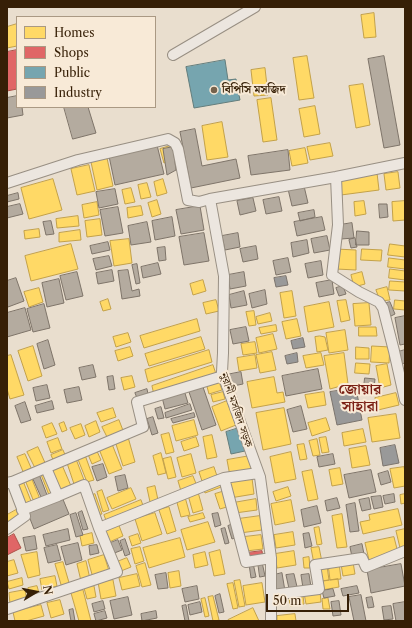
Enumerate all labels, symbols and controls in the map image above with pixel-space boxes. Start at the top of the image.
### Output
legend [16,16,156,108]
text: Homes [54,25,94,40]
text: Shops [54,45,89,60]
text: Public [54,65,90,80]
place label: বিপিসি মসজিদ [222,83,285,97]
text: Industry [54,85,102,100]
marker: বিপিসি মসজিদ [209,85,219,95]
street label: নুরানী মসজিদ সড়ক [217,371,255,449]
district label: জোয়ার সাহারা [339,381,381,416]
north arrow [16,572,56,612]
text: N [40,584,56,596]
scale bar [268,586,351,612]
text: 50 m [273,593,302,608]

